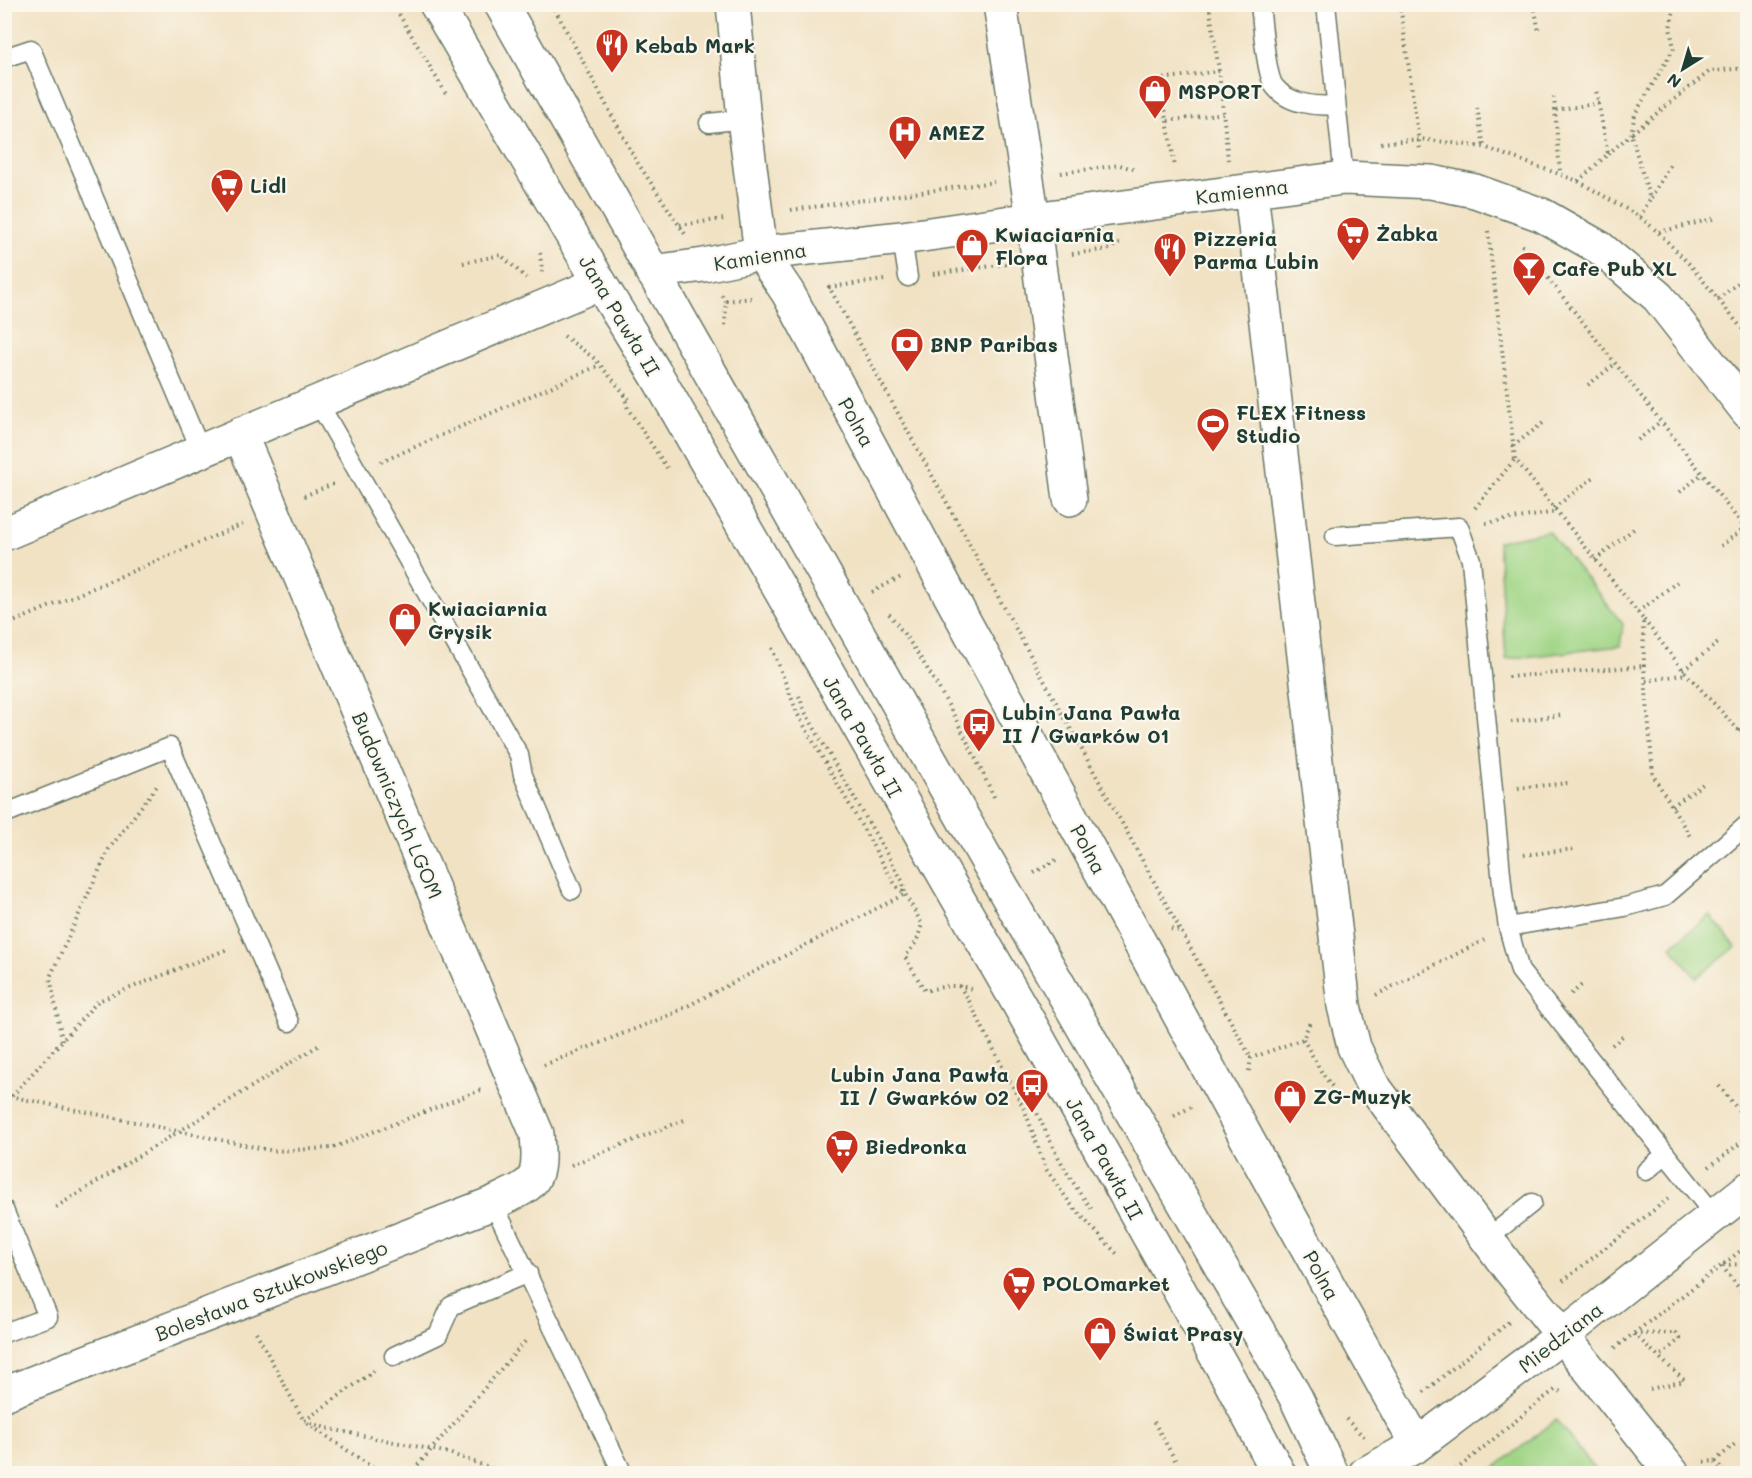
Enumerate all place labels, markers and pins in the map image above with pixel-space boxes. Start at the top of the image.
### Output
restaurant icon: Kebab Mark [594,27,630,74]
place label: Kebab Mark [635,32,755,58]
shop icon: MSPORT [1137,73,1173,120]
place label: MSPORT [1178,78,1262,104]
hospital icon: AMEZ [887,114,923,161]
place label: AMEZ [928,119,985,145]
supermarket icon: Lidl [209,167,245,214]
place label: Lidl [250,172,286,198]
supermarket icon: Żabka [1335,215,1371,262]
place label: Żabka [1376,220,1438,246]
place label: Kwiaciarnia Flora [995,221,1115,270]
place label: Pizzeria Parma Lubin [1193,225,1319,274]
shop icon: Kwiaciarnia Flora [954,227,990,274]
restaurant icon: Pizzeria Parma Lubin [1152,231,1188,278]
bar icon: Cafe Pub XL [1511,250,1547,297]
place label: Cafe Pub XL [1552,255,1677,281]
bank icon: BNP Paribas [889,326,925,373]
place label: BNP Paribas [930,331,1058,357]
place label: FLEX Fitness Studio [1236,399,1366,448]
sports icon: FLEX Fitness Studio [1195,406,1231,453]
place label: Kwiaciarnia Grysik [428,595,548,644]
shop icon: Kwiaciarnia Grysik [387,601,423,648]
place label: Lubin Jana Pawła II / Gwarków 01 [1002,699,1180,748]
bus stop icon: Lubin Jana Pawła II / Gwarków 01 [961,706,997,753]
place label: Lubin Jana Pawła II / Gwarków 02 [831,1061,1009,1110]
bus stop icon: Lubin Jana Pawła II / Gwarków 02 [1014,1067,1050,1114]
shop icon: ZG-Muzyk [1272,1078,1308,1125]
place label: ZG-Muzyk [1313,1083,1412,1109]
supermarket icon: Biedronka [824,1128,860,1175]
place label: Biedronka [865,1133,967,1159]
supermarket icon: POLOmarket [1001,1265,1037,1312]
place label: POLOmarket [1042,1270,1170,1296]
shop icon: Świat Prasy [1082,1315,1118,1362]
place label: Świat Prasy [1123,1320,1243,1346]

